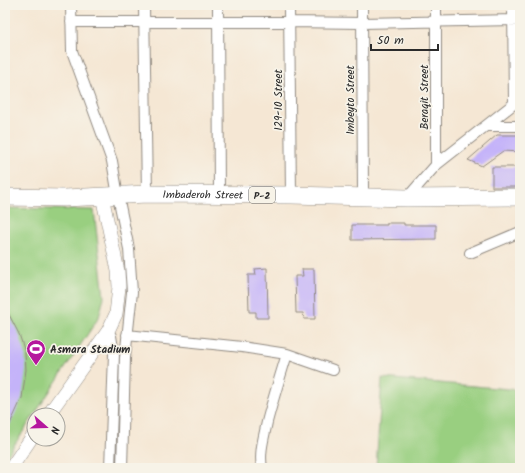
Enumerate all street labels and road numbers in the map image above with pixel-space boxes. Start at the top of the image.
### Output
street label: Imbeyto Street [342,64,360,135]
street label: Beraqit Street [416,64,434,130]
street label: 129-10 Street [270,69,288,131]
street label: Imbaderoh Street [163,186,244,205]
road number: P-2 [249,187,275,203]

